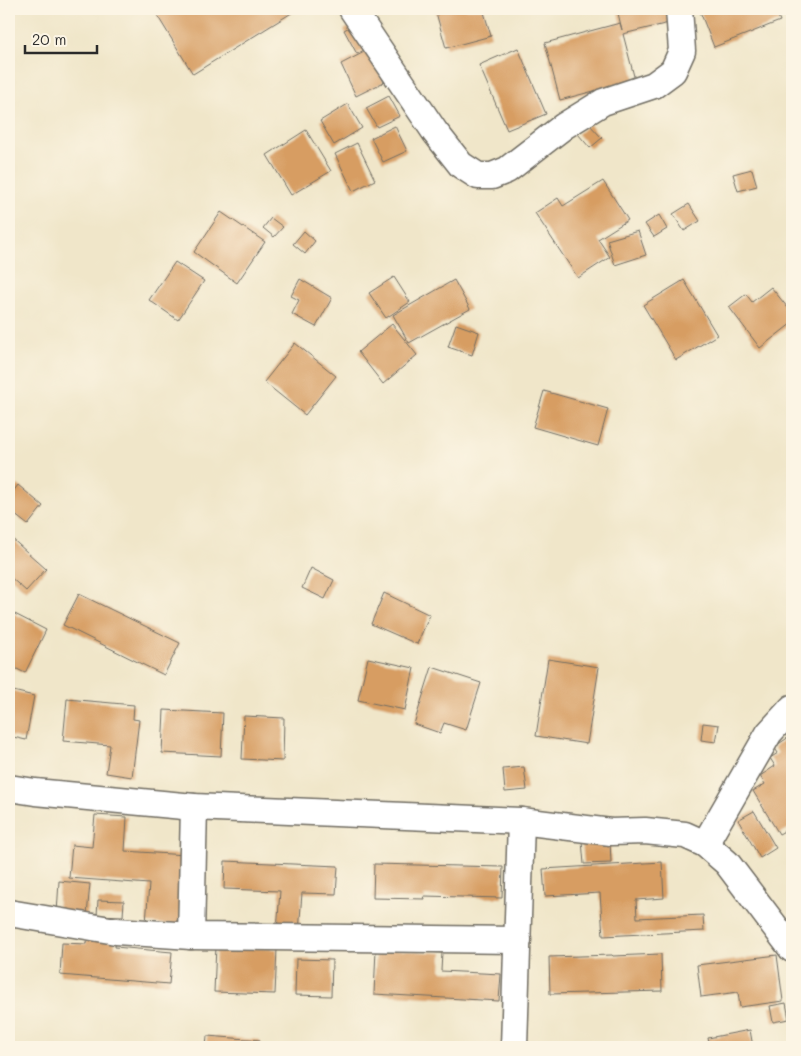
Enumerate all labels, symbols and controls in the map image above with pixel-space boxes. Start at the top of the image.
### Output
scale bar [25,22,98,54]
text: 20 m [32,29,66,49]

